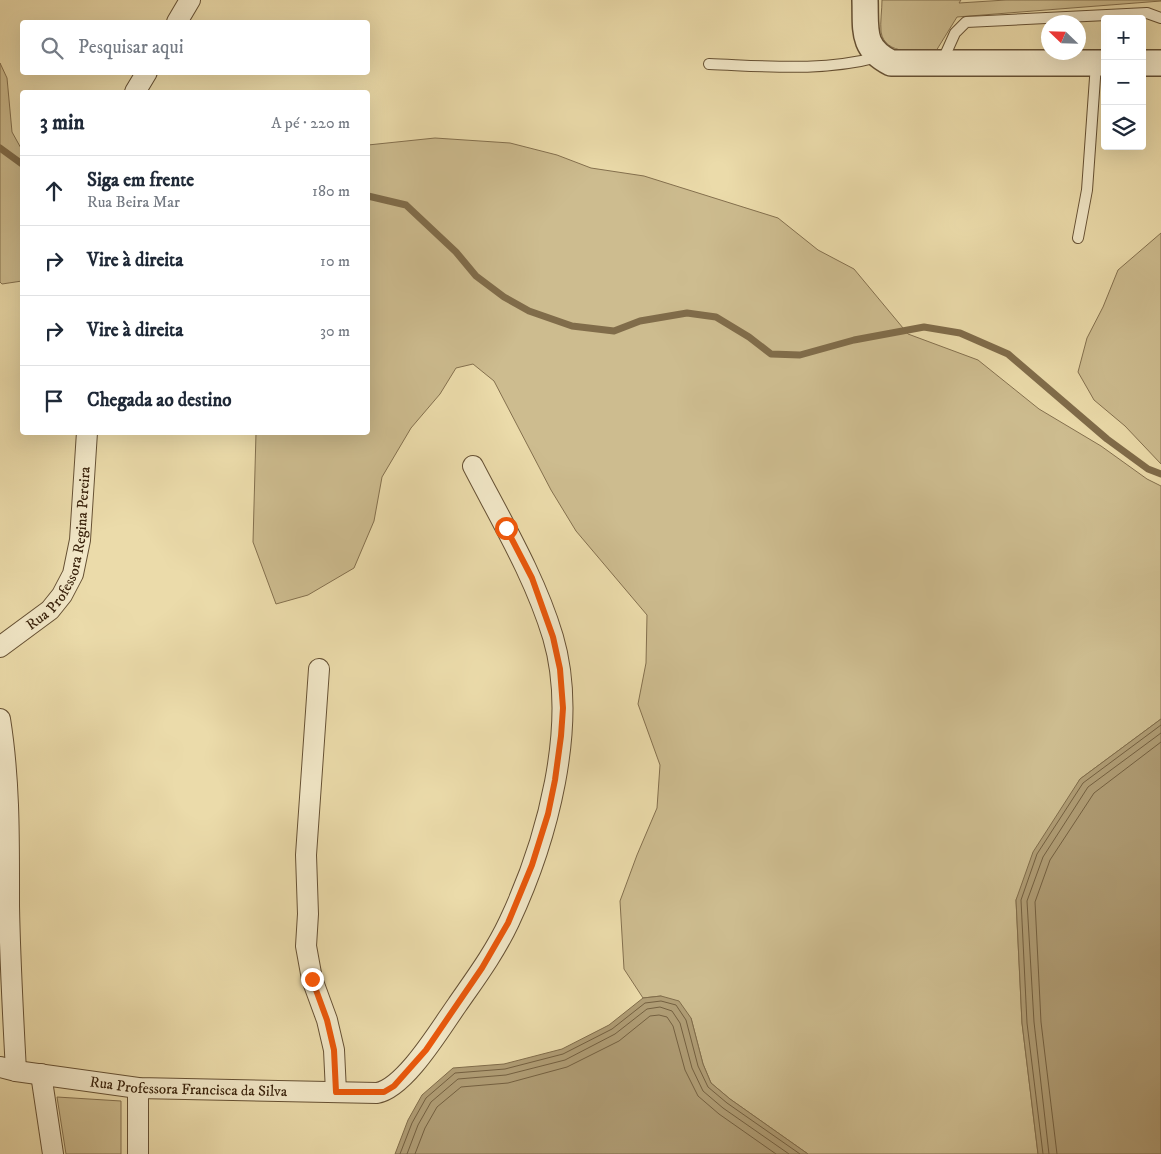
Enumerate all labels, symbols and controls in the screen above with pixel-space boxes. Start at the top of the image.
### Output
north arrow [1041,15,1086,60]
map controls [1101,15,1146,150]
button: + [1101,15,1146,60]
search box [20,20,370,75]
icon: search [38,34,66,62]
text: Pesquisar aqui [78,36,184,59]
button: − [1101,60,1146,105]
button: layers [1101,105,1146,150]
text: 3 min [40,110,85,136]
text: A pé · 220 m [271,113,350,133]
text: Siga em frente [87,169,194,192]
icon: ahead [40,177,68,205]
text: 180 m [312,181,350,201]
text: Rua Beira Mar [87,192,180,212]
icon: right [40,247,68,275]
text: Vire à direita [87,249,183,272]
text: 10 m [320,251,350,271]
icon: right [40,317,68,345]
text: Vire à direita [87,319,183,342]
text: 30 m [320,321,350,341]
icon: arrive [40,387,68,415]
text: Chegada ao destino [87,389,232,412]
street label: Rua Professora Regina Pereira [22,465,94,634]
route start [495,517,518,540]
route end [301,968,324,991]
street label: Rua Professora Francisca da Silva [89,1072,288,1101]

